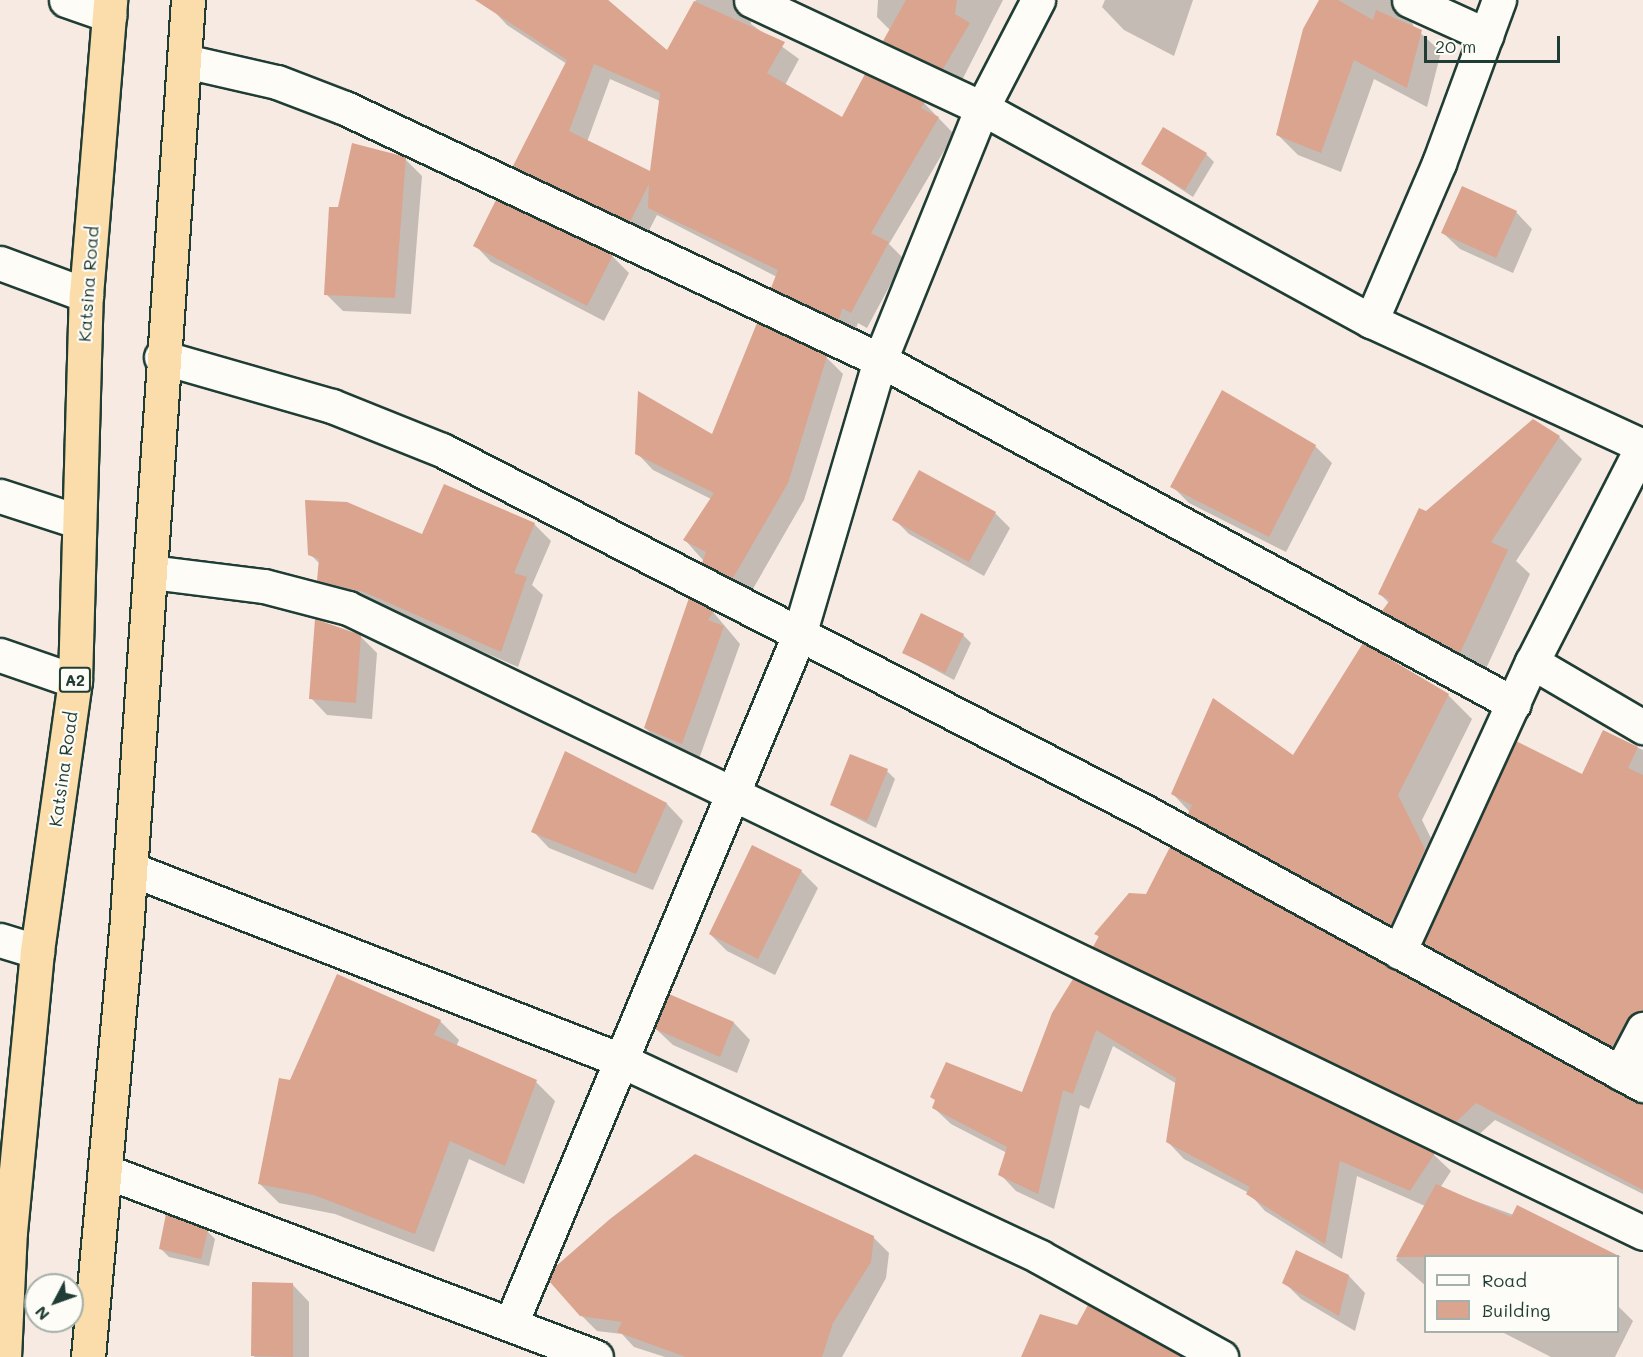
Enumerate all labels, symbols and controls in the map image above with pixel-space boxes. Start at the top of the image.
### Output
scale bar [1427,24,1564,62]
text: 20 m [1435,34,1476,58]
street label: Katsina Road [73,225,103,343]
road number: A2 [58,667,92,693]
street label: Katsina Road [44,710,82,828]
legend [1424,1255,1619,1333]
text: Road [1482,1268,1527,1292]
north arrow [24,1273,84,1333]
text: Building [1482,1298,1550,1322]
text: N [30,1302,53,1325]

